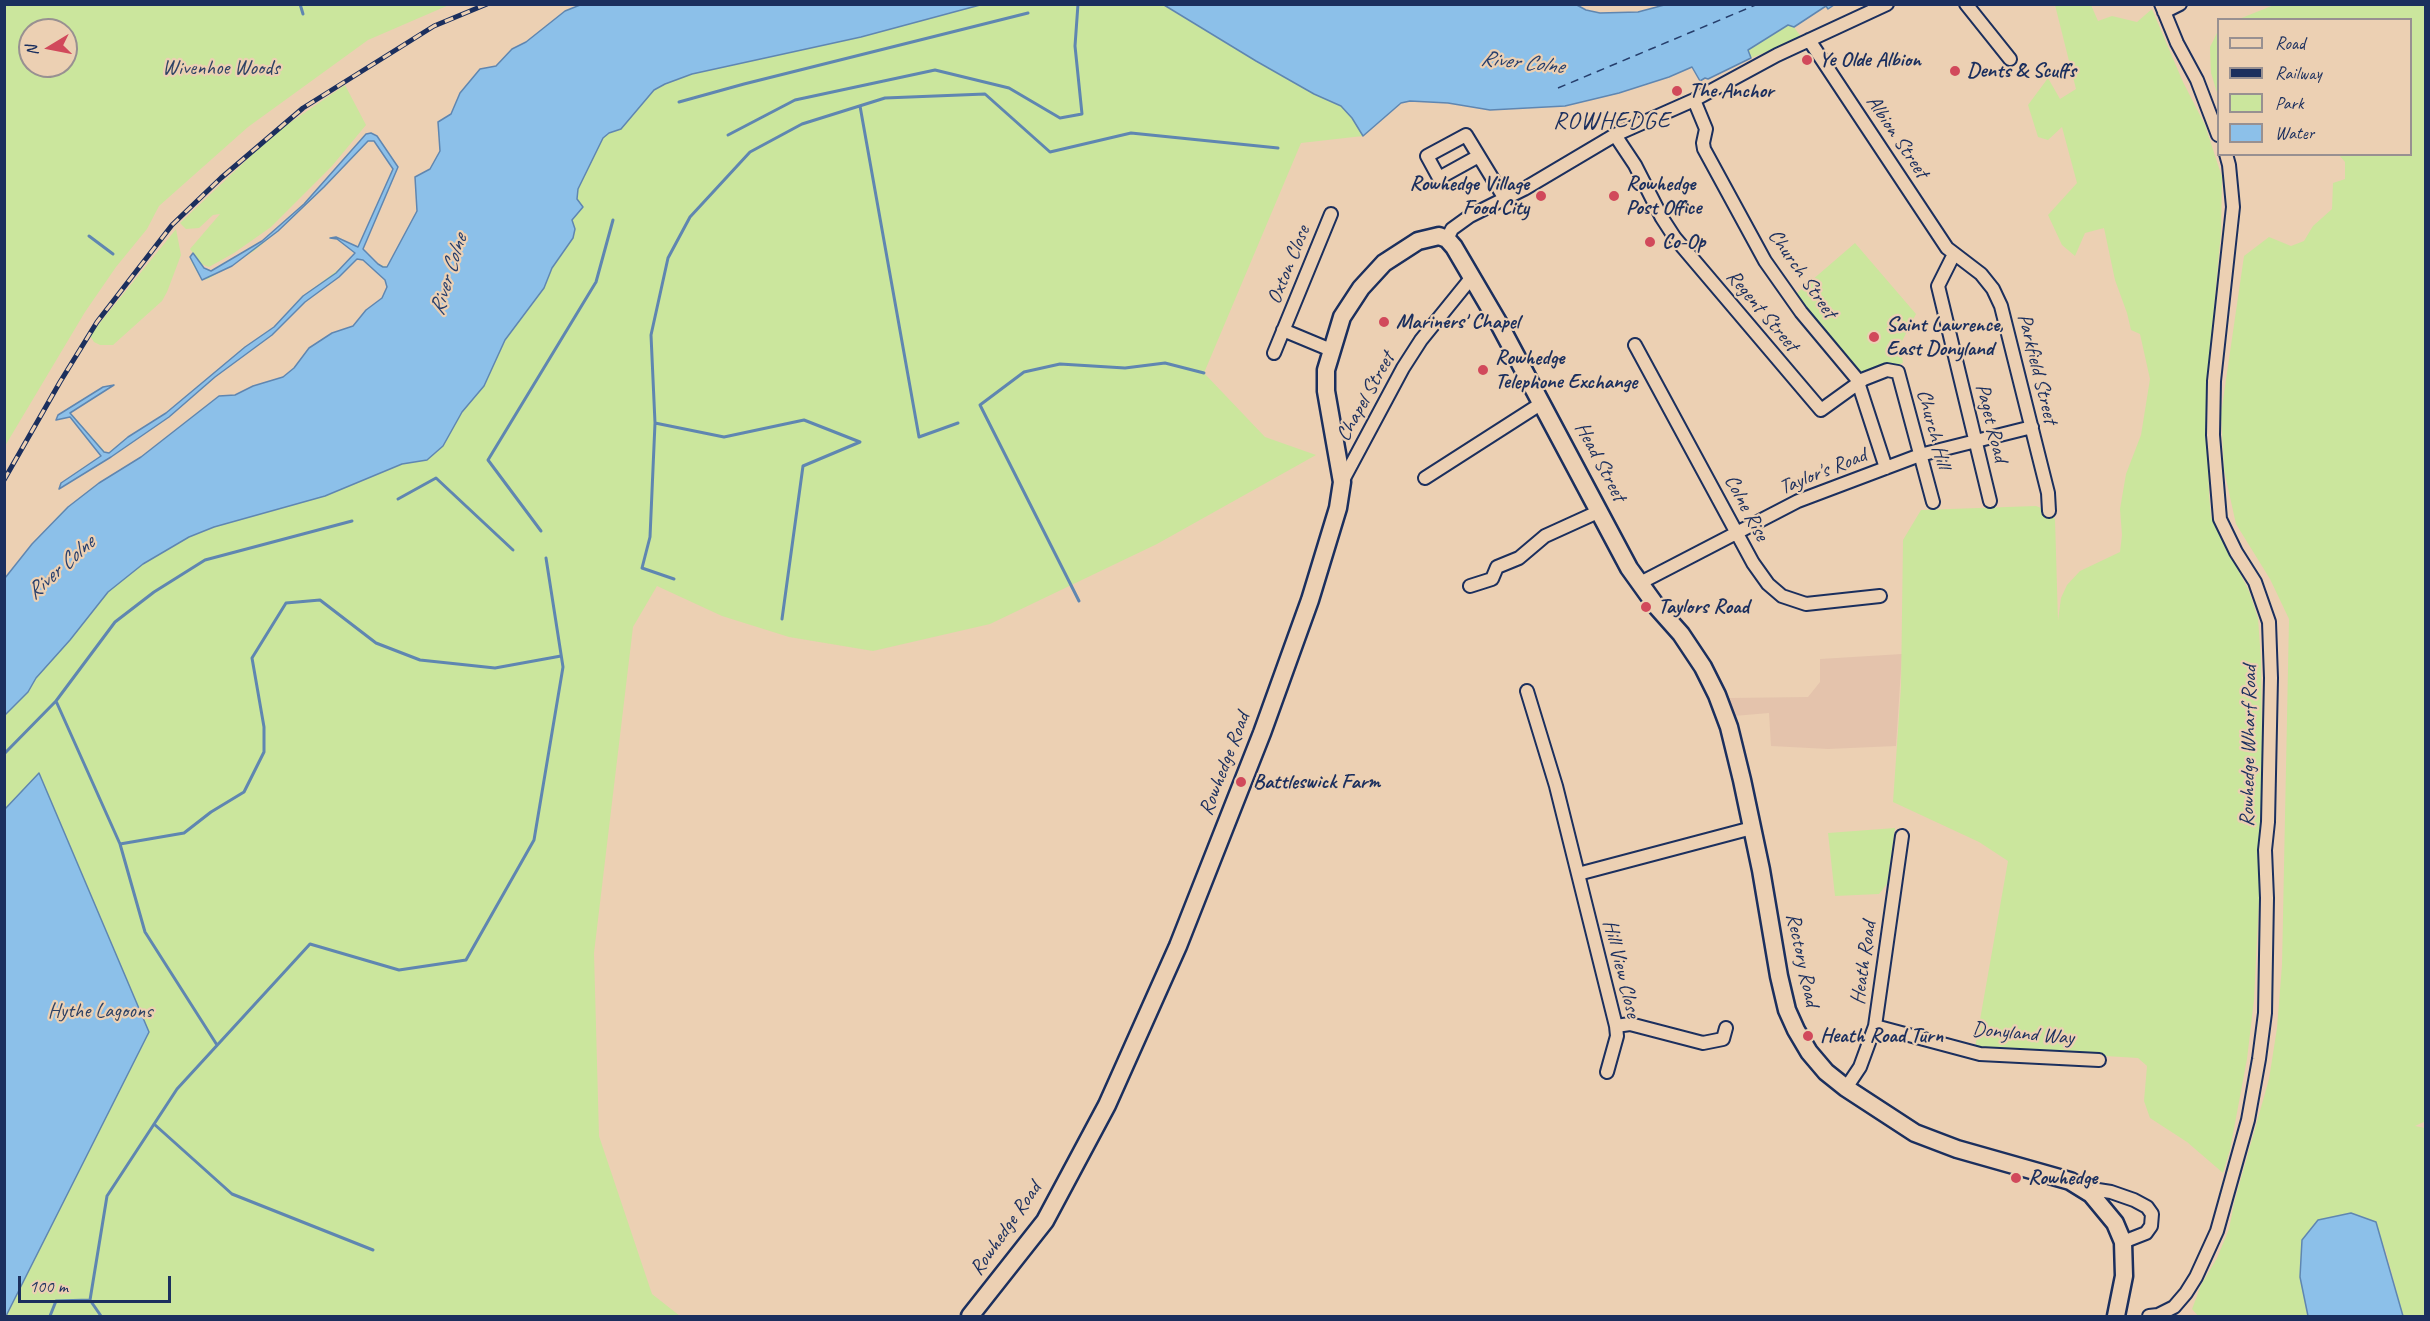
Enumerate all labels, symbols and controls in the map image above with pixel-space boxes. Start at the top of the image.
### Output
north arrow [18,18,78,78]
legend [2217,18,2412,156]
text: Road [2275,32,2305,54]
text: N [22,44,43,57]
water label: River Colne [1479,46,1565,80]
place label: Ye Olde Albion [1819,47,1921,73]
marker: Ye Olde Albion [1800,53,1814,67]
park label: Wivenhoe Woods [162,55,280,81]
place label: Dents & Scuffs [1967,58,2076,84]
text: Railway [2275,62,2322,84]
marker: Dents & Scuffs [1948,64,1962,78]
place label: The Anchor [1689,78,1774,104]
marker: The Anchor [1670,84,1684,98]
street label: Albion Street [1860,91,1934,183]
text: Park [2275,92,2304,114]
district label: ROWHEDGE [1552,108,1672,136]
text: Water [2275,122,2314,144]
place label: Rowhedge Village Food City [1409,171,1529,221]
place label: Rowhedge Post Office [1626,171,1701,221]
marker: Rowhedge Village Food City [1534,189,1548,203]
marker: Rowhedge Post Office [1607,189,1621,203]
street label: Oxton Close [1262,222,1316,308]
street label: Church Street [1762,224,1842,324]
place label: Co-Op [1662,229,1705,255]
water label: River Colne [424,232,474,318]
marker: Co-Op [1643,235,1657,249]
street label: Regent Street [1720,265,1804,357]
place label: Mariners' Chapel [1396,309,1519,335]
street label: Parkfield Street [2011,311,2063,427]
place label: Saint Lawrence, East Donyland [1886,312,2003,362]
marker: Mariners' Chapel [1377,315,1391,329]
marker: Saint Lawrence, East Donyland [1867,330,1881,344]
place label: Rowhedge Telephone Exchange [1495,345,1637,395]
street label: Chapel Street [1331,348,1401,446]
marker: Rowhedge Telephone Exchange [1476,363,1490,377]
street label: Paget Road [1969,381,2013,465]
street label: Church Hill [1910,387,1956,471]
street label: Head Street [1569,418,1631,506]
street label: Taylor's Road [1776,443,1870,501]
street label: Colne Rise [1718,471,1774,545]
water label: River Colne [21,531,101,605]
place label: Taylors Road [1658,594,1749,620]
marker: Taylors Road [1639,600,1653,614]
street label: Rowhedge Wharf Road [2235,665,2263,827]
street label: Rowhedge Road [1194,709,1256,819]
place label: Battleswick Farm [1253,769,1380,795]
marker: Battleswick Farm [1234,775,1248,789]
street label: Rectory Road [1780,911,1824,1009]
street label: Hill View Close [1597,917,1645,1021]
street label: Heath Road [1846,920,1882,1006]
park label: Hythe Lagoons [48,998,152,1024]
street label: Donyland Way [1971,1017,2075,1051]
place label: Heath Road Turn [1820,1023,1943,1049]
marker: Heath Road Turn [1801,1029,1815,1043]
place label: Rowhedge [2028,1165,2097,1191]
marker: Rowhedge [2009,1171,2023,1185]
street label: Rowhedge Road [965,1177,1047,1281]
scale bar [21,1264,174,1302]
text: 100 m [29,1275,68,1297]

